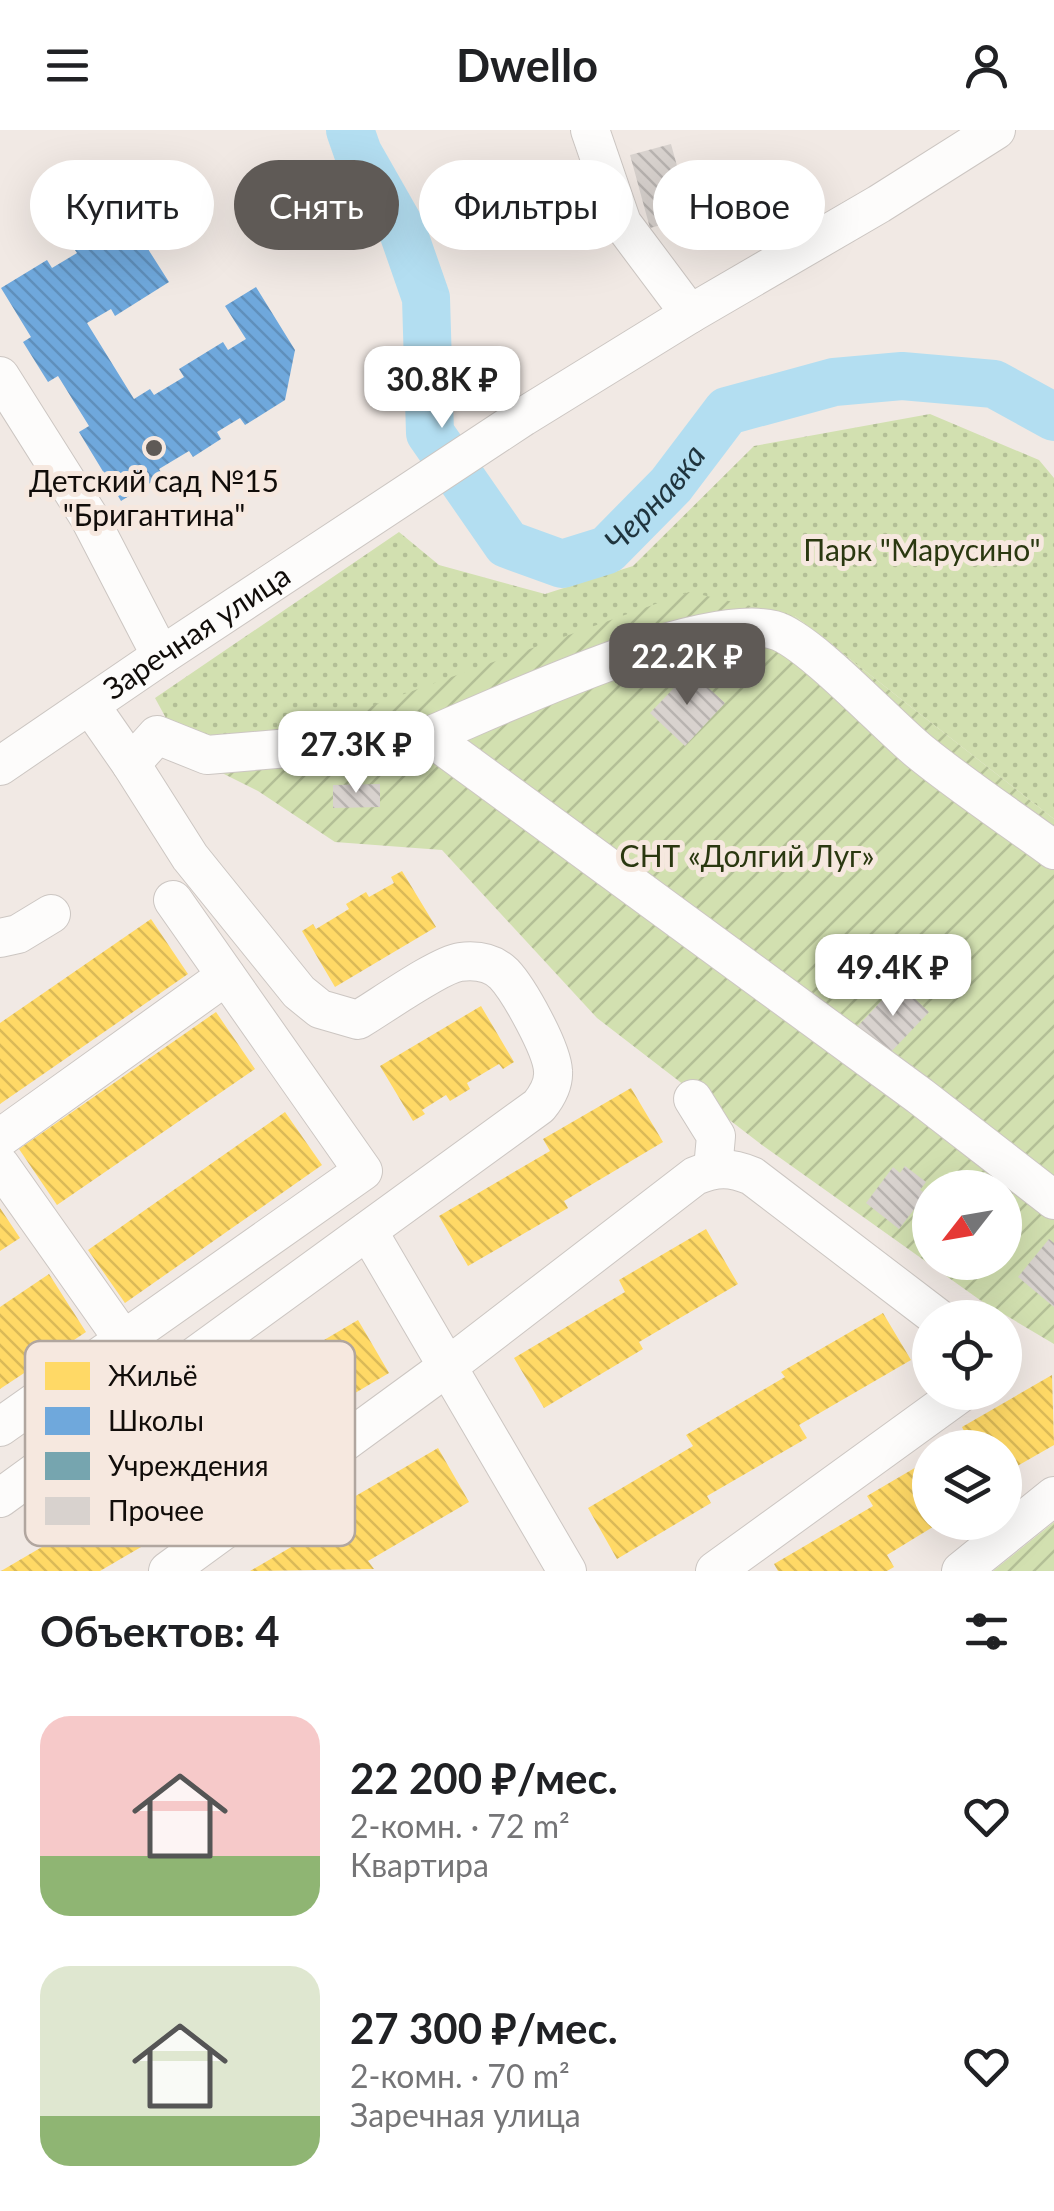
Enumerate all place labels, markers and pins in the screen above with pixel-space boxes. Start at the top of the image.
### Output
pin: 30.8K ₽ [350,346,534,431]
marker: Детский сад №15 "Бригантина" [143,437,165,459]
place label: Детский сад №15 "Бригантина" [29,462,279,532]
pin: 22.2K ₽ [595,623,779,708]
pin: 27.3K ₽ [264,711,448,796]
pin: 49.4K ₽ [801,934,985,1019]

